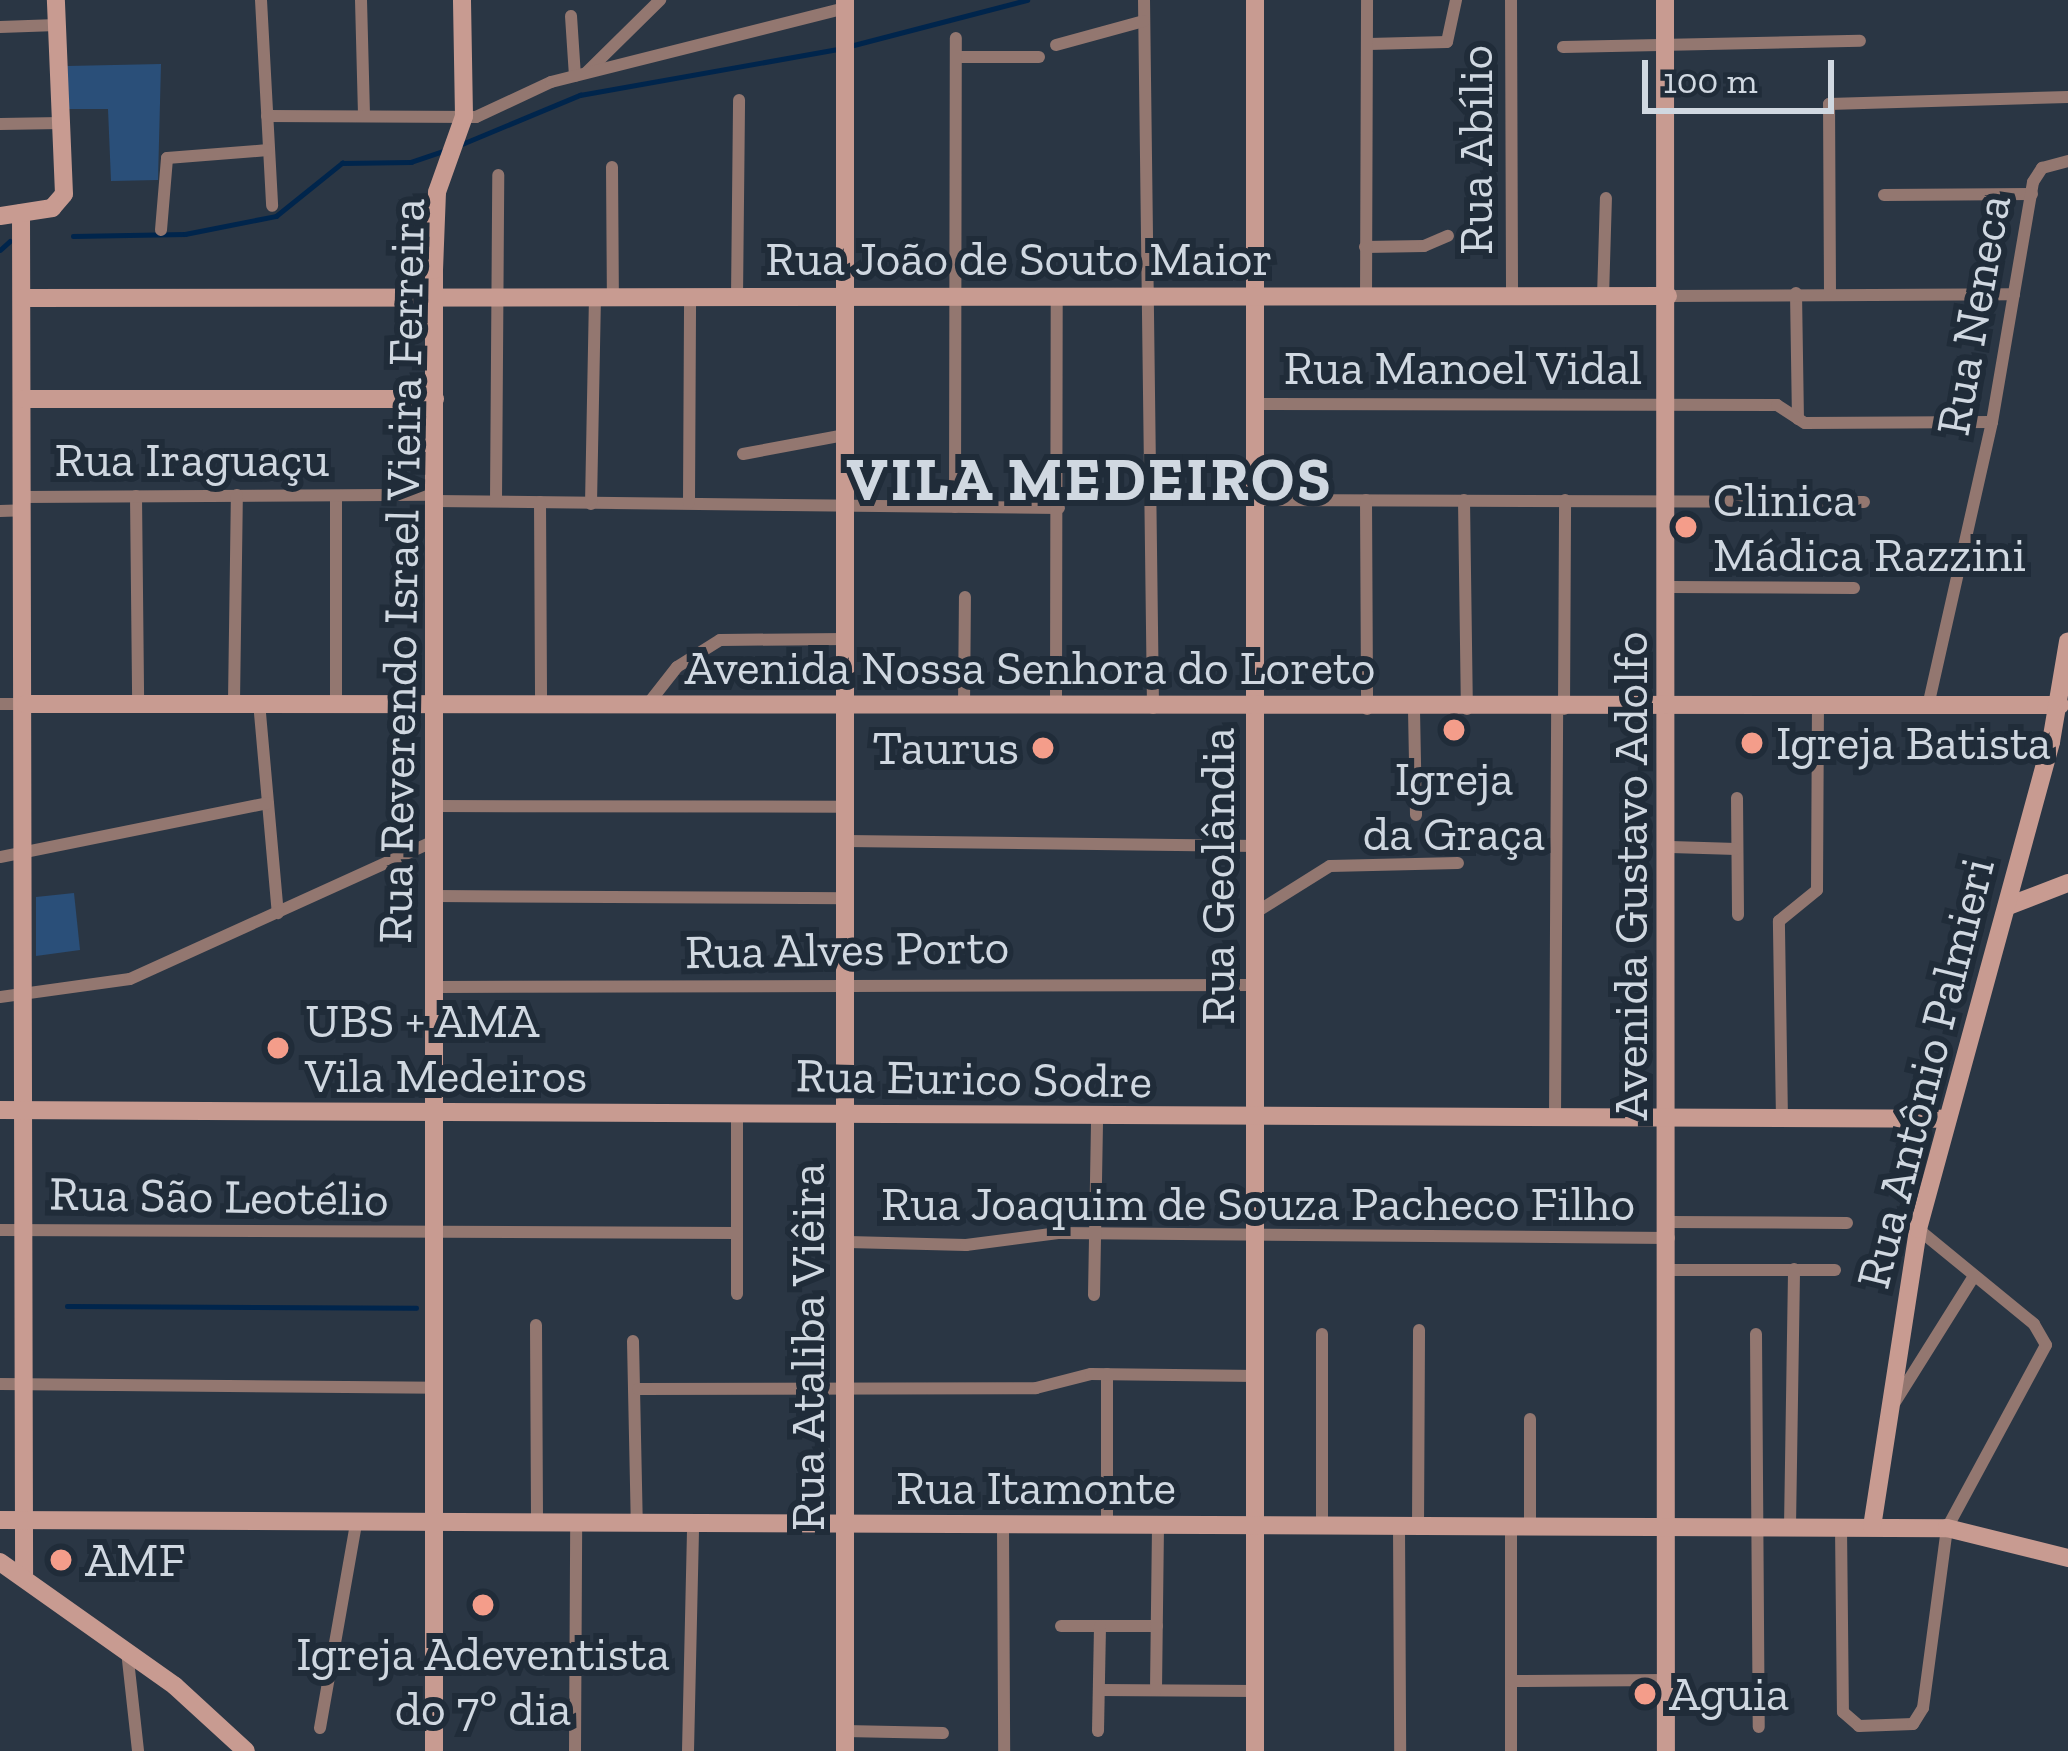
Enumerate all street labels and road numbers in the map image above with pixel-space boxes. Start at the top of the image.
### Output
street label: Rua Abílio [1447,44,1505,256]
street label: Rua Neneca [1924,190,2022,440]
street label: Rua Reverendo Israel Vieira Ferreira [366,197,436,945]
street label: Rua João de Souto Maior [765,230,1273,288]
street label: Rua Manoel Vidal [1283,339,1643,397]
street label: Rua Iraguaçu [55,431,329,489]
street label: Avenida Gustavo Adolfo [1602,631,1660,1121]
street label: Avenida Nossa Senhora do Loreto [685,639,1375,697]
street label: Rua Geolândia [1189,727,1247,1025]
street label: Rua Antônio Palmieri [1844,851,2006,1295]
street label: Rua Alves Porto [684,917,1010,981]
street label: Rua Eurico Sodre [795,1046,1153,1110]
street label: Rua Ataliba Viêira [779,1162,837,1532]
street label: Rua São Leotélio [49,1164,389,1228]
street label: Rua Joaquim de Souza Pacheco Filho [881,1175,1635,1233]
street label: Rua Itamonte [896,1459,1176,1517]

